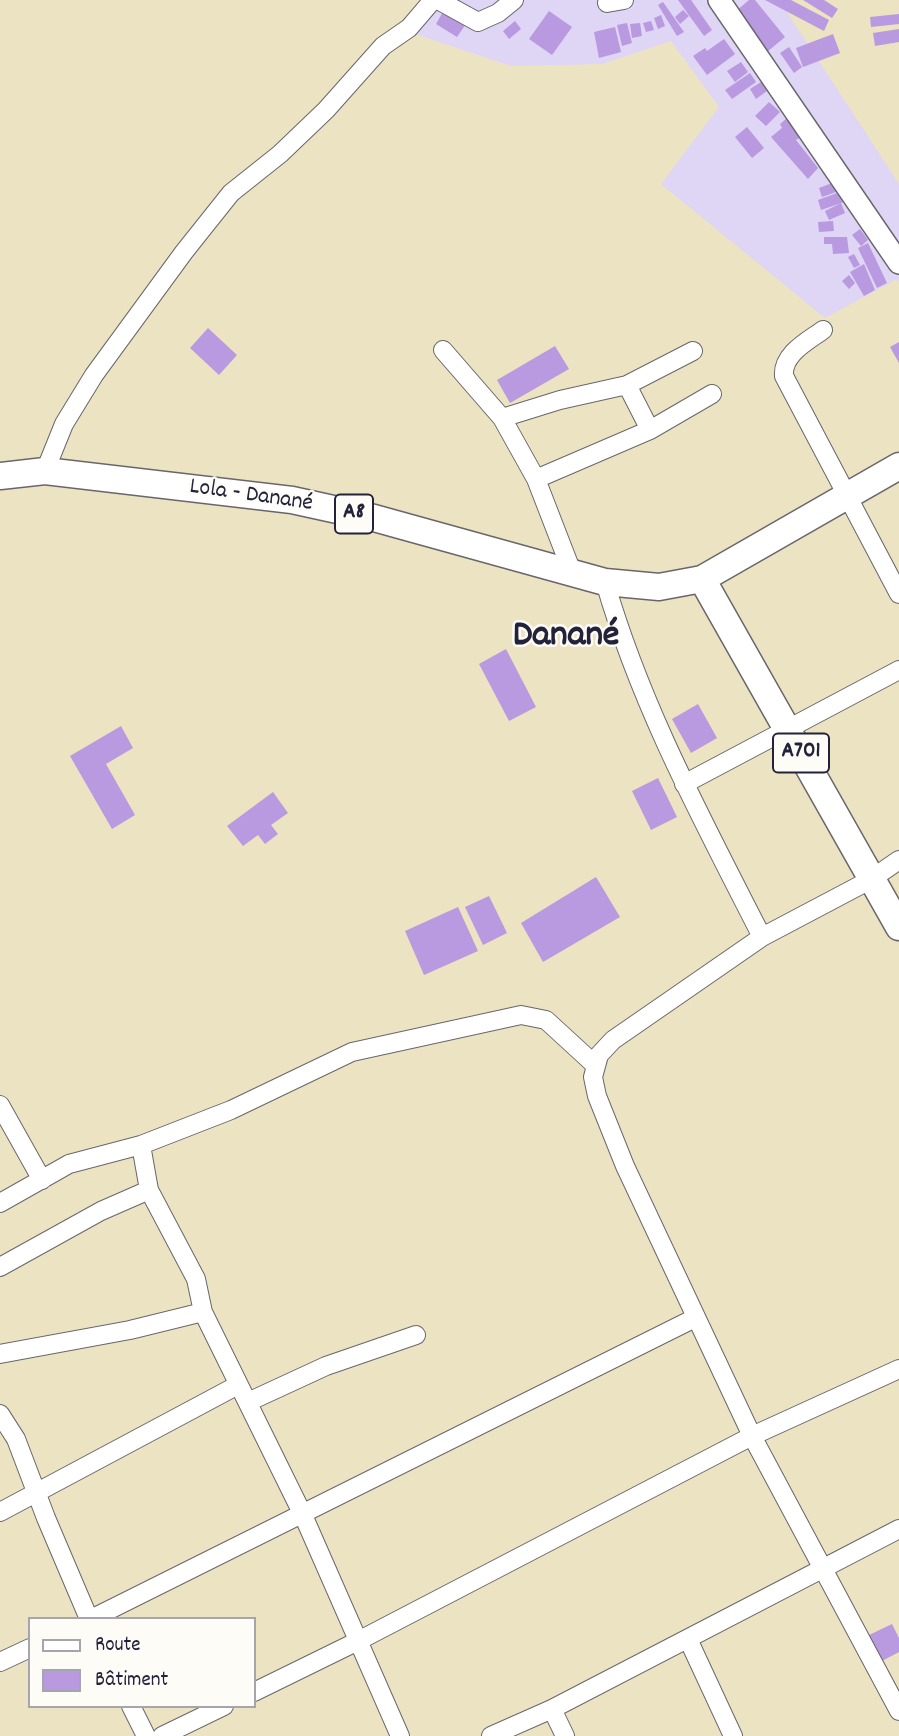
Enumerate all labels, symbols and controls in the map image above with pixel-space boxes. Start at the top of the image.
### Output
street label: Lola - Danané [188,474,314,520]
road number: A8 [335,494,373,534]
district label: Danané [513,616,619,662]
road number: A701 [773,734,829,772]
legend [28,1617,256,1708]
text: Route [95,1631,141,1661]
text: Bâtiment [95,1666,168,1696]

